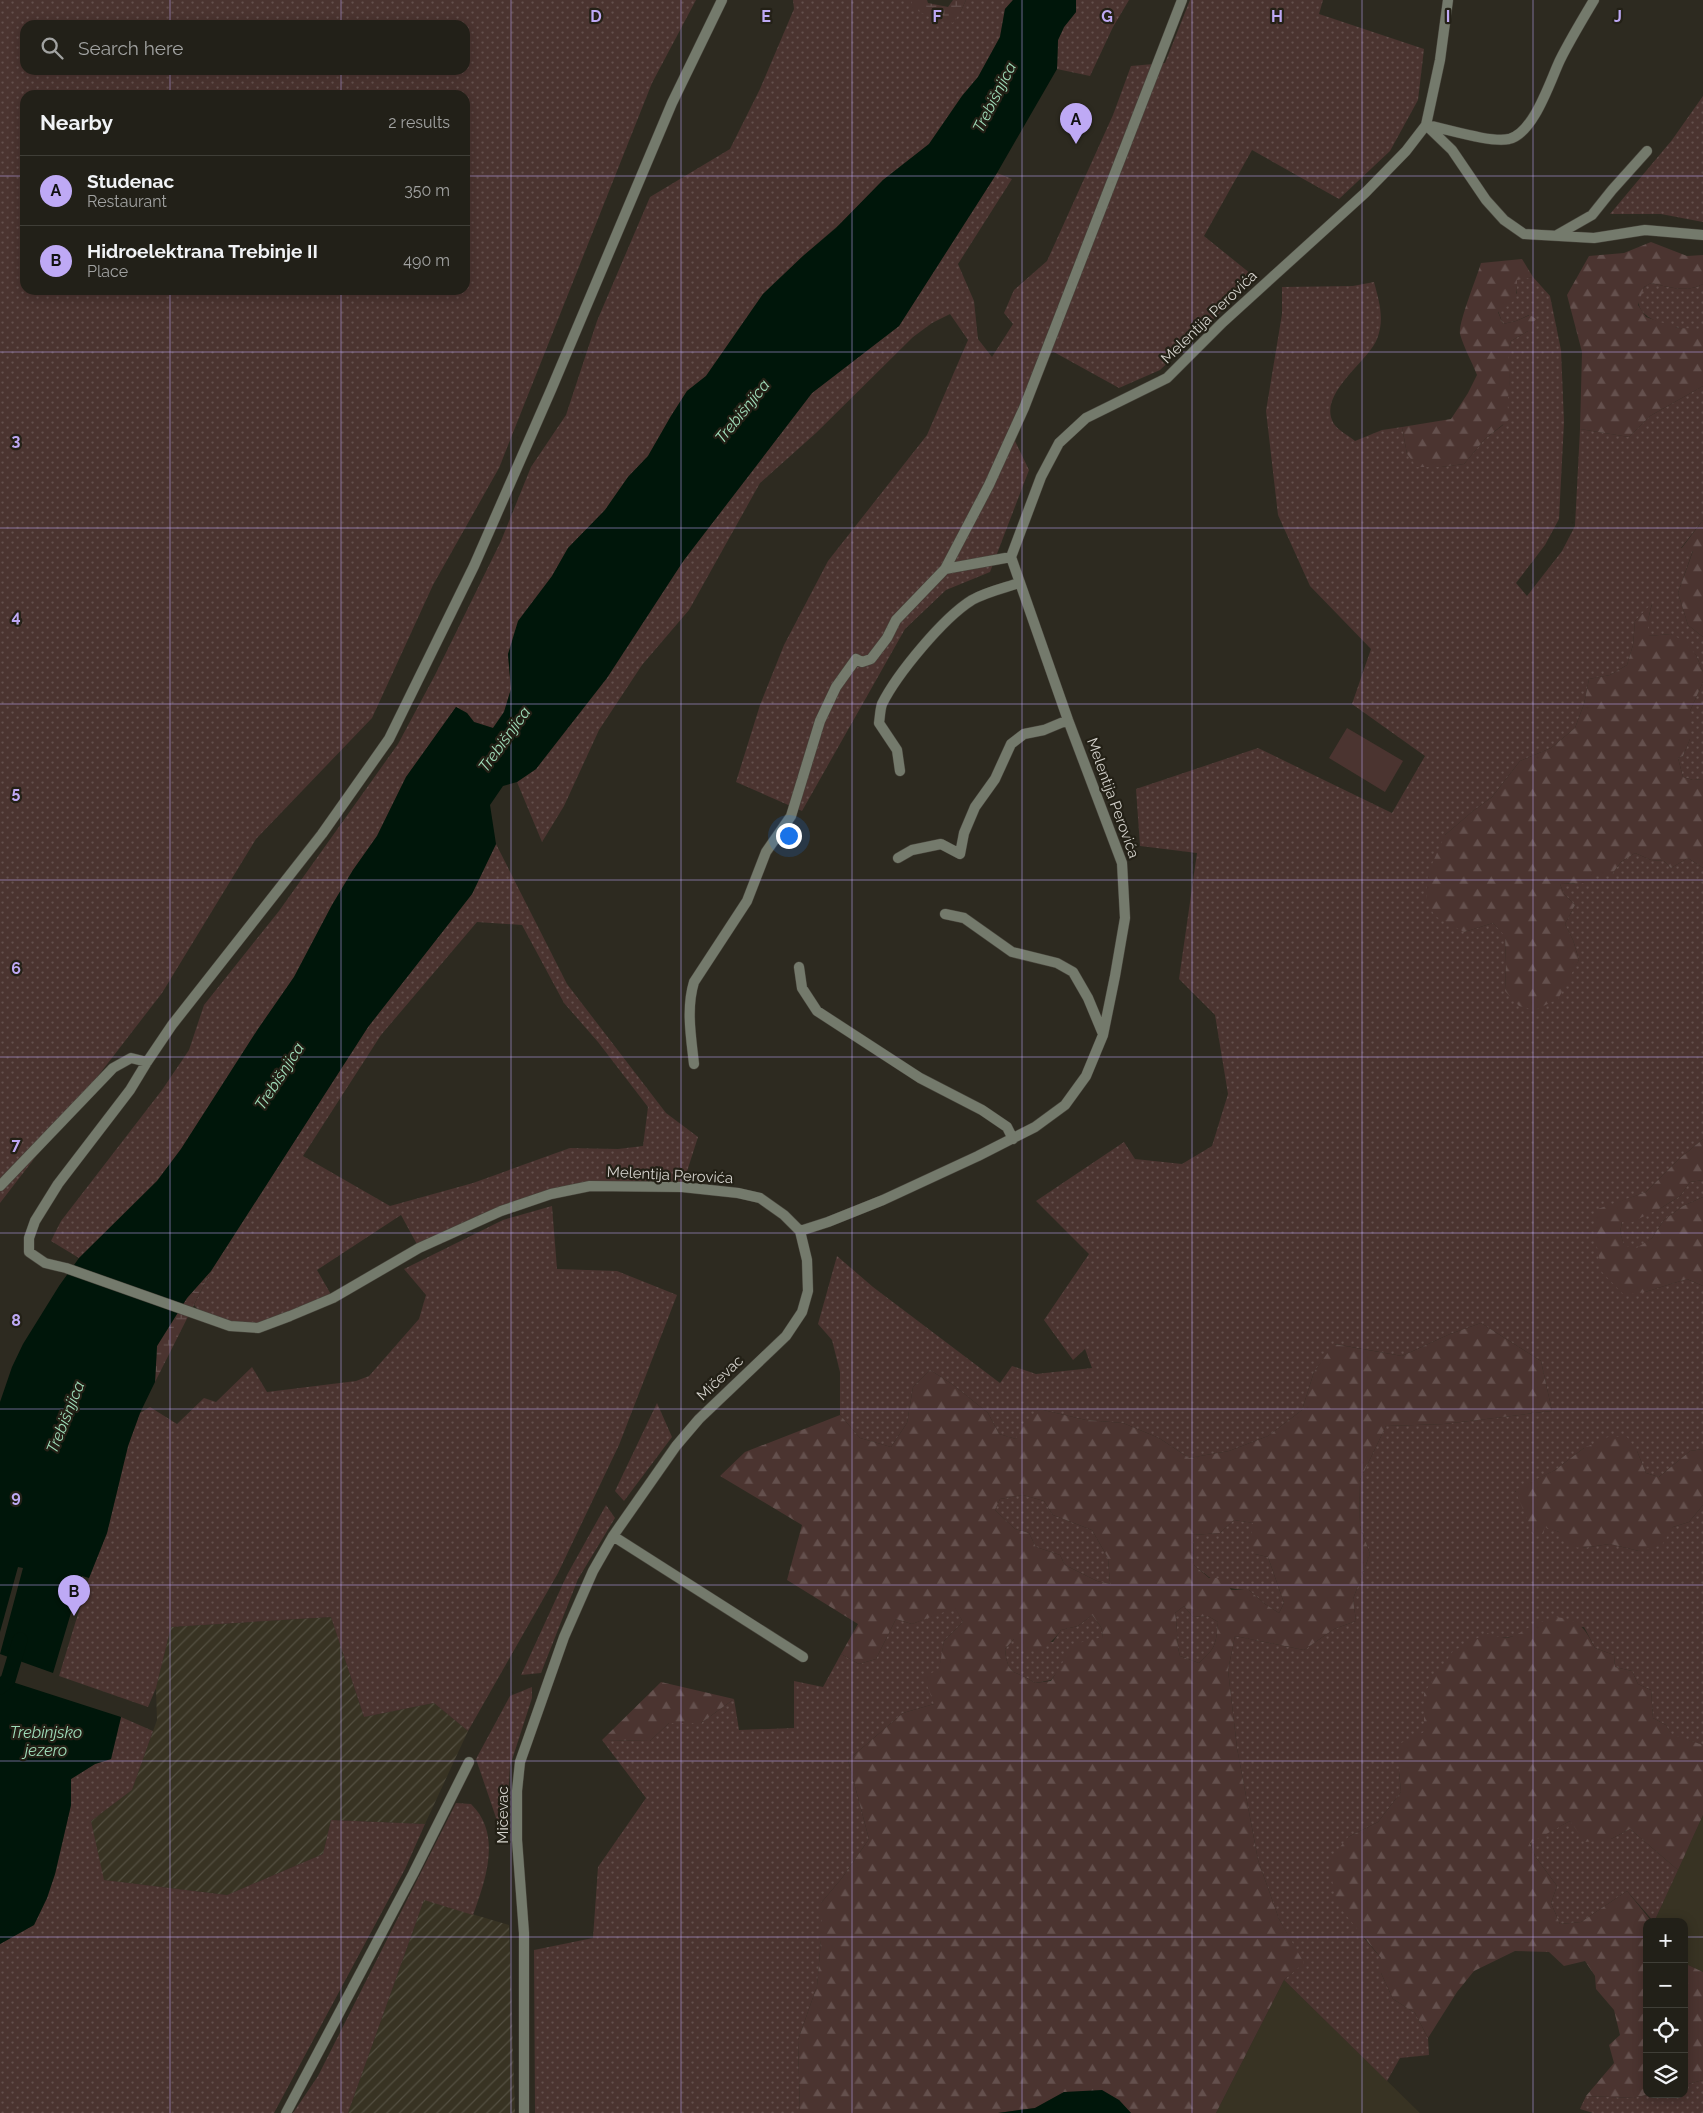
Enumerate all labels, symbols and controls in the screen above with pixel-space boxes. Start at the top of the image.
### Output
text: D [590,7,602,26]
text: E [761,7,771,26]
text: F [932,7,942,26]
text: G [1101,7,1113,26]
text: H [1271,7,1283,26]
text: I [1446,7,1450,26]
text: J [1614,7,1622,26]
search box [20,20,470,75]
icon: search [38,34,66,62]
text: Search here [78,37,184,59]
water label: Trebišnjica [969,59,1020,135]
pin: A [1060,103,1092,144]
text: Nearby [40,110,113,135]
text: 2 results [388,113,450,132]
text: Studenac [87,170,174,192]
text: A [51,181,61,200]
text: 350 m [404,181,450,200]
text: Restaurant [87,192,167,211]
text: Hidroelektrana Trebinje II [87,240,318,262]
text: B [51,251,61,270]
text: 490 m [403,251,450,270]
text: Place [87,262,128,281]
street label: Melentija Perovića [1157,267,1261,367]
water label: Trebišnjica [711,375,774,447]
text: 3 [12,431,21,450]
text: 4 [11,607,21,626]
water label: Trebišnjica [474,703,535,776]
street label: Melentija Perovića [1083,736,1143,860]
text: 5 [12,783,21,802]
your location [776,823,802,849]
text: 6 [11,959,21,978]
water label: Trebišnjica [251,1039,308,1113]
text: 7 [12,1135,21,1154]
street label: Melentija Perovića [606,1163,734,1187]
text: 8 [11,1311,21,1330]
street label: Mičevac [693,1352,747,1404]
water label: Trebišnjica [42,1378,89,1456]
text: 9 [11,1487,21,1506]
pin: B [58,1575,90,1616]
water label: Trebinjsko jezero [10,1723,82,1760]
street label: Mičevac [494,1786,512,1844]
map controls [1643,1918,1688,2098]
button: + [1643,1918,1688,1963]
button: − [1643,1963,1688,2008]
button: locate [1643,2008,1688,2053]
button: layers [1643,2053,1688,2098]

